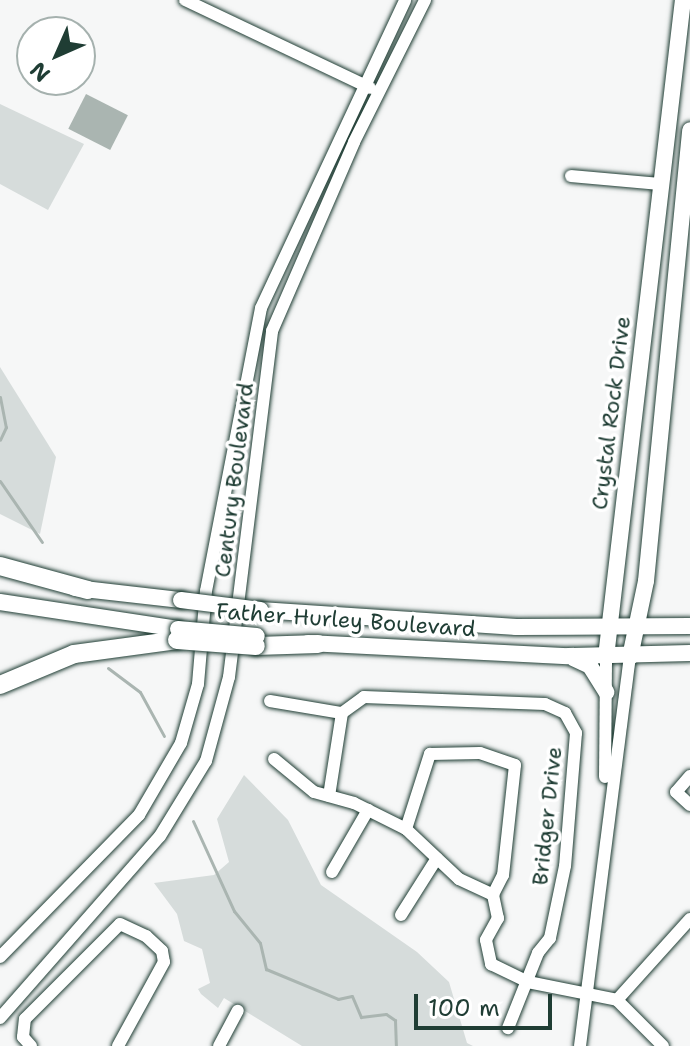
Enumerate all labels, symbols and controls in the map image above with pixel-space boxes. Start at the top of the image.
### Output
north arrow [16,16,96,96]
text: N [24,55,57,88]
street label: Crystal Rock Drive [586,315,636,511]
street label: Century Boulevard [209,381,259,579]
street label: Father Hurley Boulevard [215,598,477,642]
street label: Bridger Drive [527,745,567,887]
scale bar [418,978,556,1028]
text: 100 m [428,992,500,1024]

